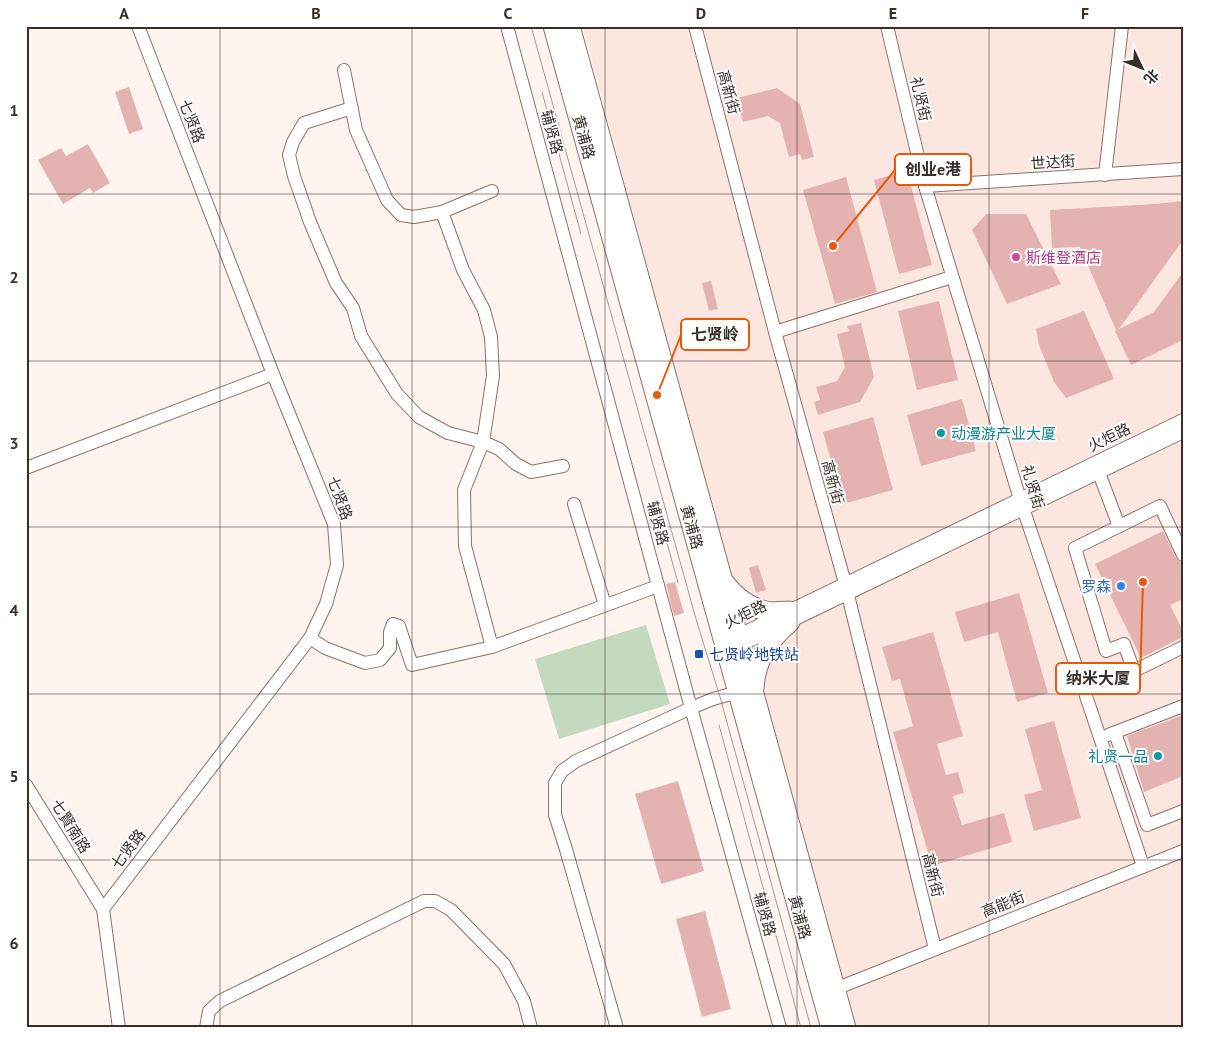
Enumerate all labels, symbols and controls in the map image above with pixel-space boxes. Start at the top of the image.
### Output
text: A [119,3,129,23]
text: B [311,3,321,23]
text: C [504,3,513,23]
text: D [696,3,706,23]
text: E [889,3,897,23]
text: F [1081,3,1089,23]
north arrow [1116,42,1166,92]
text: 北 [1140,66,1163,88]
street label: 高新街 [714,68,744,116]
street label: 礼贤街 [907,75,935,123]
street label: 七贤路 [175,97,209,145]
text: 1 [9,100,19,120]
street label: 辅贤路 [537,108,567,156]
street label: 黄浦路 [569,113,599,161]
street label: 世达街 [1030,151,1076,173]
callout: 创业e港 [895,154,971,185]
text: 创业e港 [905,159,961,179]
place label: 斯维登酒店 [1026,248,1101,267]
marker: 斯维登酒店 [1010,251,1022,263]
text: 2 [9,267,19,287]
callout: 七贤岭 [681,319,749,350]
text: 七贤岭 [691,324,739,344]
street label: 火炬路 [1085,419,1133,455]
place label: 动漫游产业大厦 [951,424,1056,443]
marker: 动漫游产业大厦 [935,427,947,439]
text: 3 [9,433,19,453]
street label: 高新街 [818,458,848,506]
street label: 礼贤街 [1017,463,1049,511]
street label: 七贤路 [323,474,357,522]
street label: 辅贤路 [643,499,673,547]
street label: 黄浦路 [677,503,707,551]
place label: 罗森 [1081,577,1111,596]
marker: 罗森 [1115,580,1127,592]
street label: 火炬路 [721,596,769,632]
text: 4 [9,600,19,620]
place label: 七贤岭地铁站 [709,645,799,664]
marker: 七贤岭地铁站 [693,648,705,660]
callout: 纳米大厦 [1056,663,1140,694]
text: 纳米大厦 [1066,668,1130,688]
place label: 礼贤一品 [1088,747,1148,766]
marker: 礼贤一品 [1152,750,1164,762]
text: 5 [9,766,19,786]
street label: 七賢南路 [47,796,95,856]
street label: 七贤路 [107,825,149,873]
street label: 高新街 [918,851,948,899]
street label: 高能街 [979,887,1027,921]
street label: 辅贤路 [750,890,780,938]
street label: 黄浦路 [785,893,815,941]
text: 6 [9,933,19,953]

